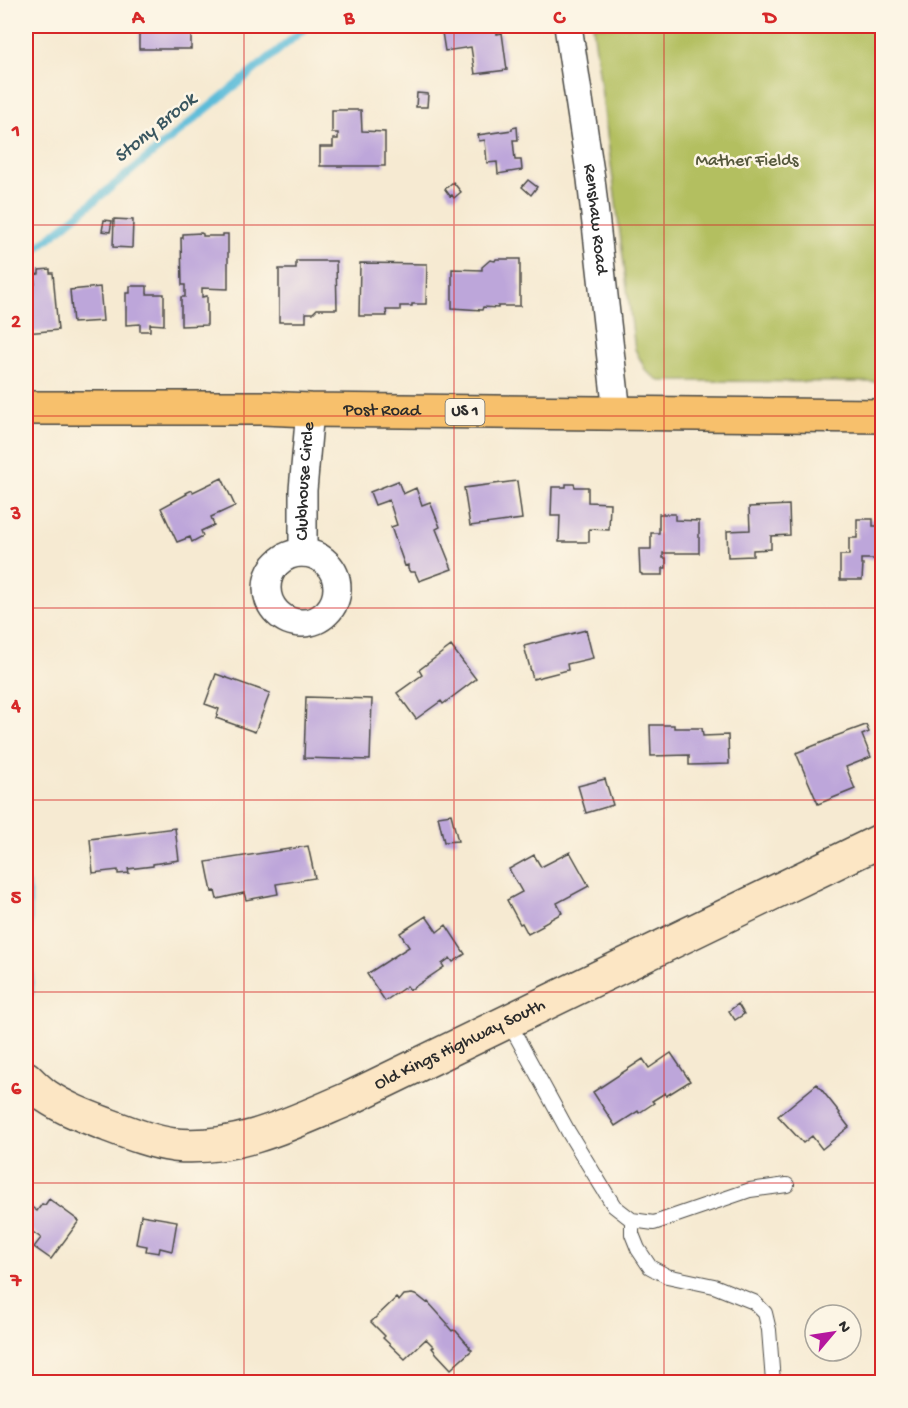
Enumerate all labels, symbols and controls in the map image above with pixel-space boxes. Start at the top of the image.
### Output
text: A [131,8,146,31]
text: B [343,8,355,31]
text: C [553,8,567,31]
text: D [761,8,777,31]
water label: Stony Brook [110,88,203,169]
text: 1 [11,121,20,144]
park label: Mather Fields [696,151,800,172]
street label: Renshaw Road [578,162,612,277]
text: 2 [11,312,21,335]
road number: US 1 [446,399,484,425]
street label: Post Road [342,400,422,422]
street label: Clubhouse Circle [293,420,319,540]
text: 3 [10,504,21,527]
text: 4 [10,696,21,719]
text: 5 [11,888,22,911]
street label: Old Kings Highway South [371,994,549,1095]
text: 6 [11,1079,22,1102]
text: 7 [10,1271,23,1294]
north arrow [803,1303,863,1363]
text: N [832,1318,854,1337]

